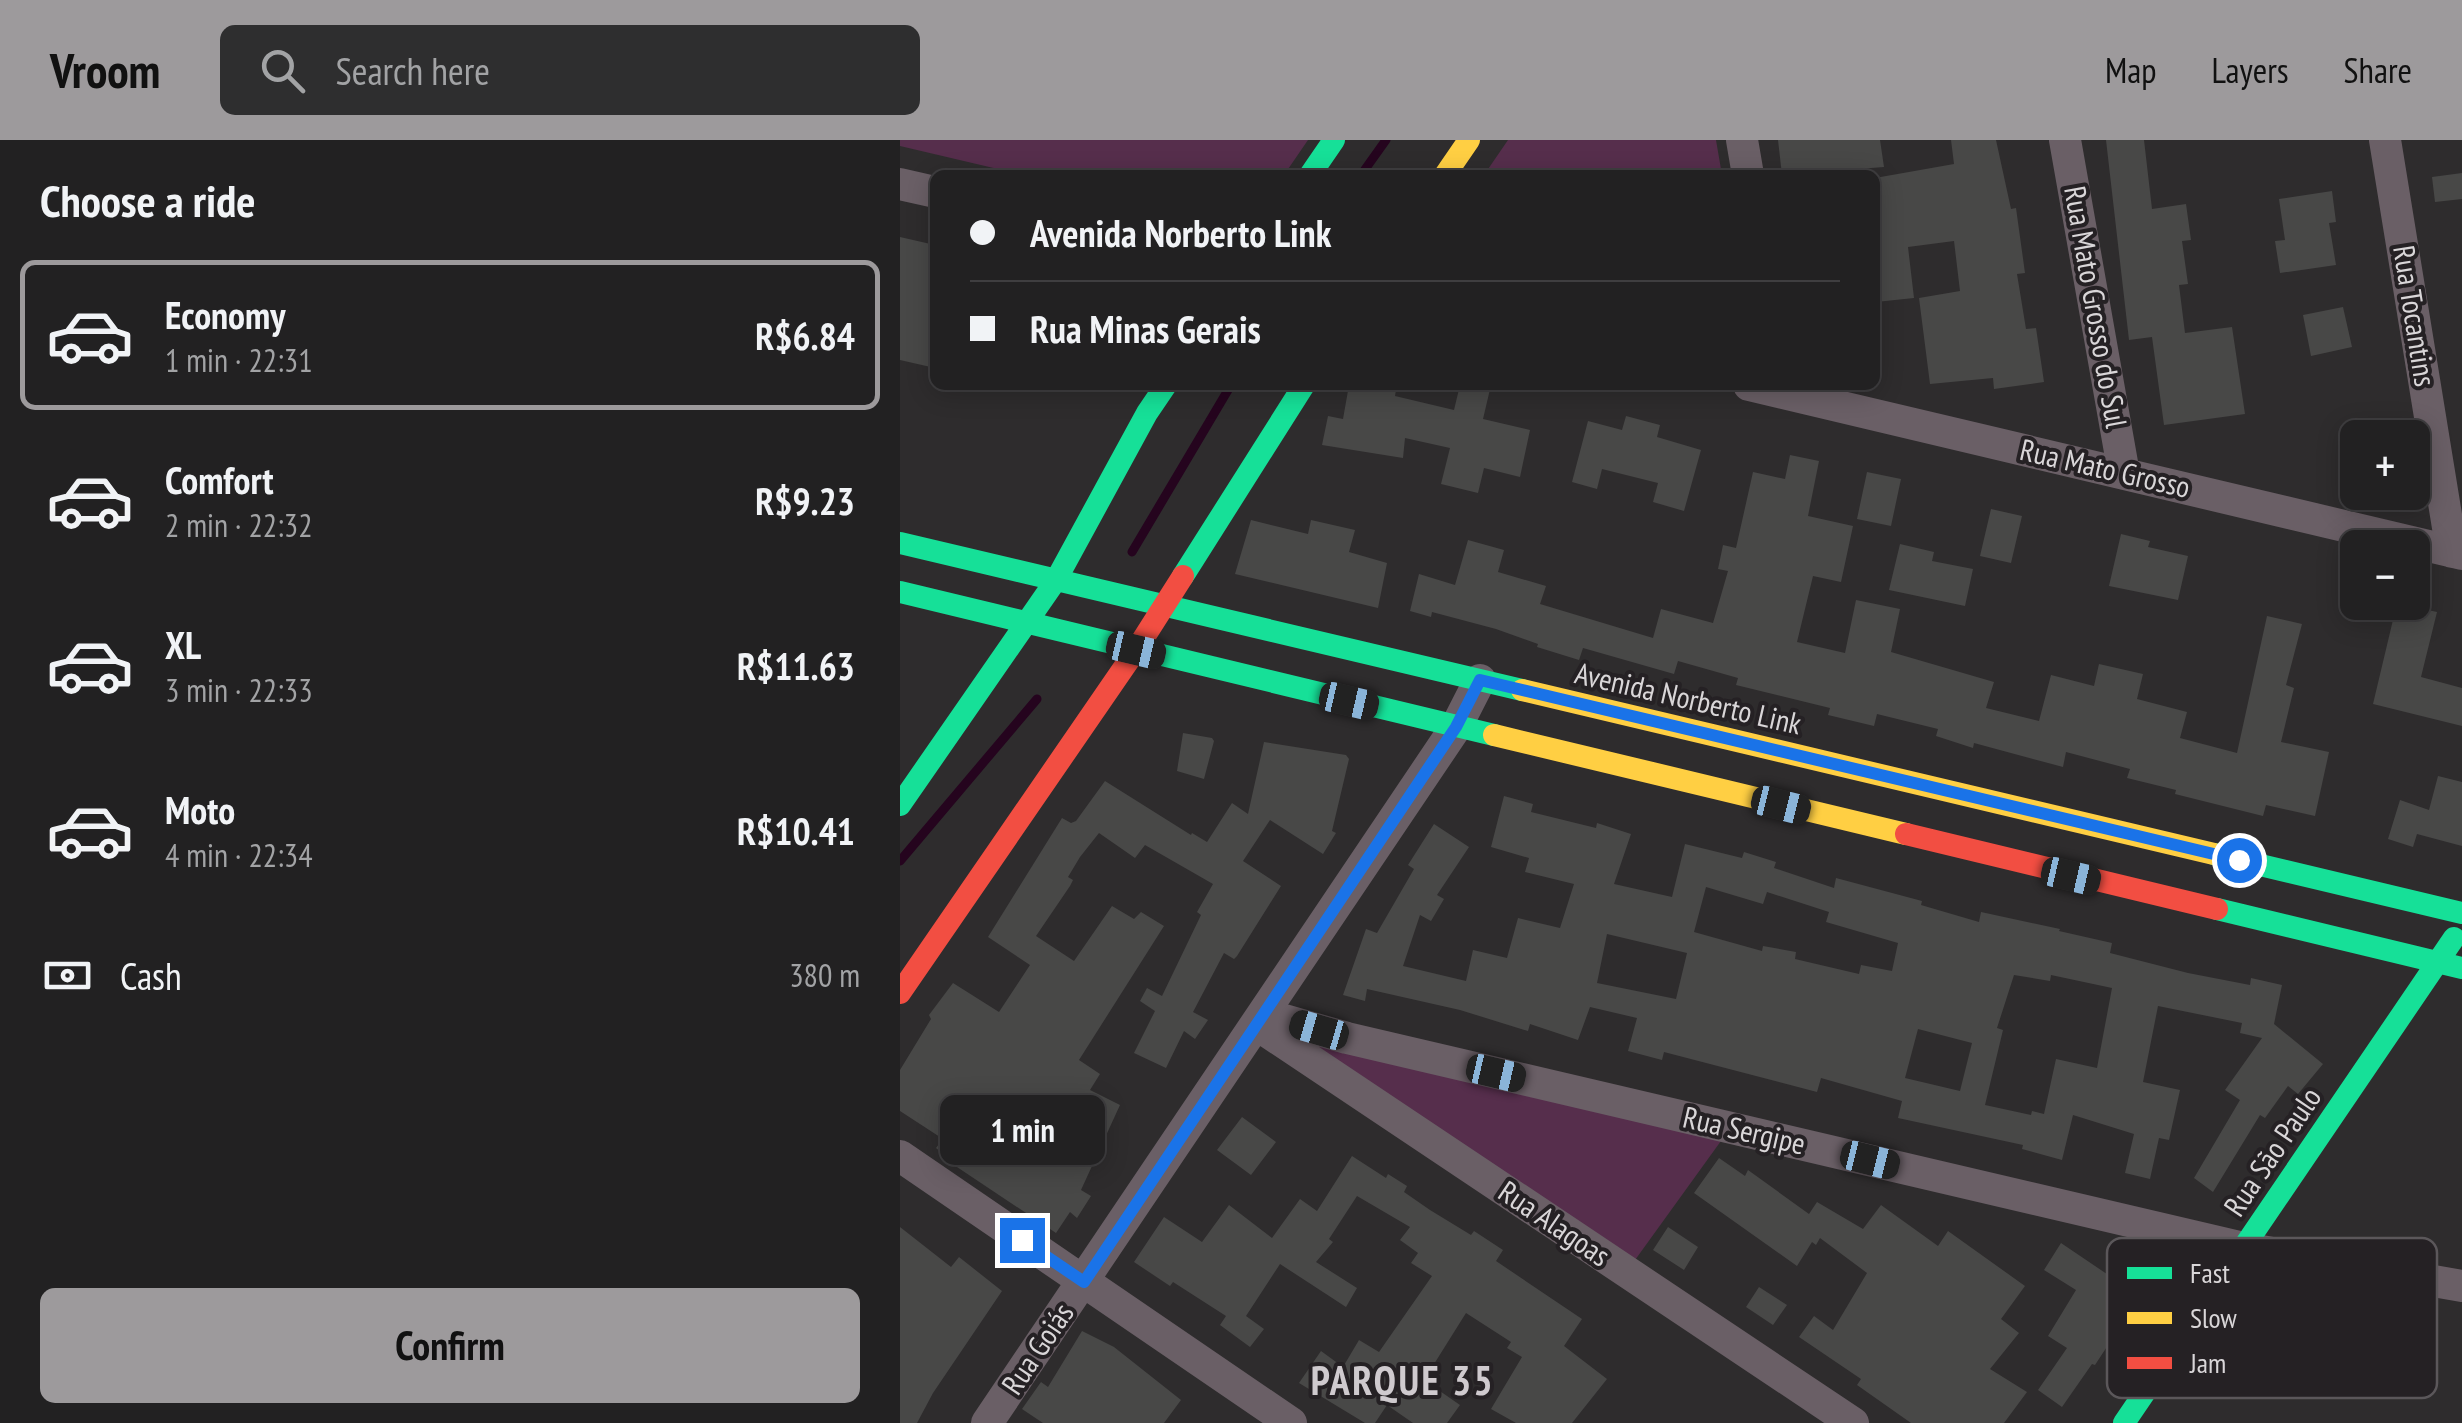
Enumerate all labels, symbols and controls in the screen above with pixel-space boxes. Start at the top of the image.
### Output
search box [220,25,920,115]
text: Vroom [50,39,160,101]
icon: search [255,43,310,98]
text: Search here [335,46,490,95]
text: Map [2105,47,2156,93]
text: Layers [2211,47,2289,93]
text: Share [2344,47,2412,93]
text: Choose a ride [40,171,255,229]
street label: Rua Mato Grosso do Sul [2056,183,2137,431]
text: Avenida Norberto Link [1030,208,1331,257]
street label: Rua Tocantins [2385,242,2446,389]
icon: car [45,290,135,380]
text: Economy [165,290,285,339]
text: Rua Minas Gerais [1030,304,1261,353]
text: R$6.84 [755,311,855,360]
text: 1 min · 22:31 [165,339,313,381]
map controls [2340,420,2430,620]
button: + [2340,420,2430,510]
street label: Rua Mato Grosso [2016,429,2194,506]
icon: car [45,455,135,545]
text: Comfort [165,455,274,504]
text: R$9.23 [755,476,855,525]
text: 2 min · 22:32 [165,504,313,546]
button: − [2340,530,2430,620]
icon: car [45,620,135,710]
text: XL [165,620,201,669]
car [1103,629,1169,671]
text: R$11.63 [737,641,855,690]
street label: Avenida Norberto Link [1571,653,1806,743]
text: 3 min · 22:33 [165,669,313,711]
car [1316,680,1382,722]
car [1748,783,1814,827]
icon: car [45,785,135,875]
text: Moto [165,785,235,834]
text: R$10.41 [737,806,855,855]
text: 4 min · 22:34 [165,834,313,876]
route start [2217,838,2262,883]
car [2038,855,2104,897]
icon: cash [40,948,95,1003]
text: Cash [120,951,182,1000]
text: 380 m [789,954,860,996]
car [1286,1007,1352,1053]
car [1463,1052,1529,1094]
street label: Rua São Paulo [2214,1079,2329,1223]
callout: 1 min [939,1095,1104,1165]
street label: Rua Sergipe [1679,1097,1809,1163]
text: 1 min [990,1109,1055,1151]
car [1837,1138,1903,1182]
street label: Rua Alagoas [1492,1171,1618,1274]
route end [1000,1218,1045,1263]
legend [2107,1238,2437,1398]
text: Fast [2190,1254,2230,1291]
button: Confirm [40,1288,860,1403]
street label: Rua Goiás [992,1295,1081,1401]
text: Slow [2190,1299,2237,1336]
text: Jam [2189,1344,2226,1381]
district label: PARQUE 35 [1311,1354,1495,1406]

